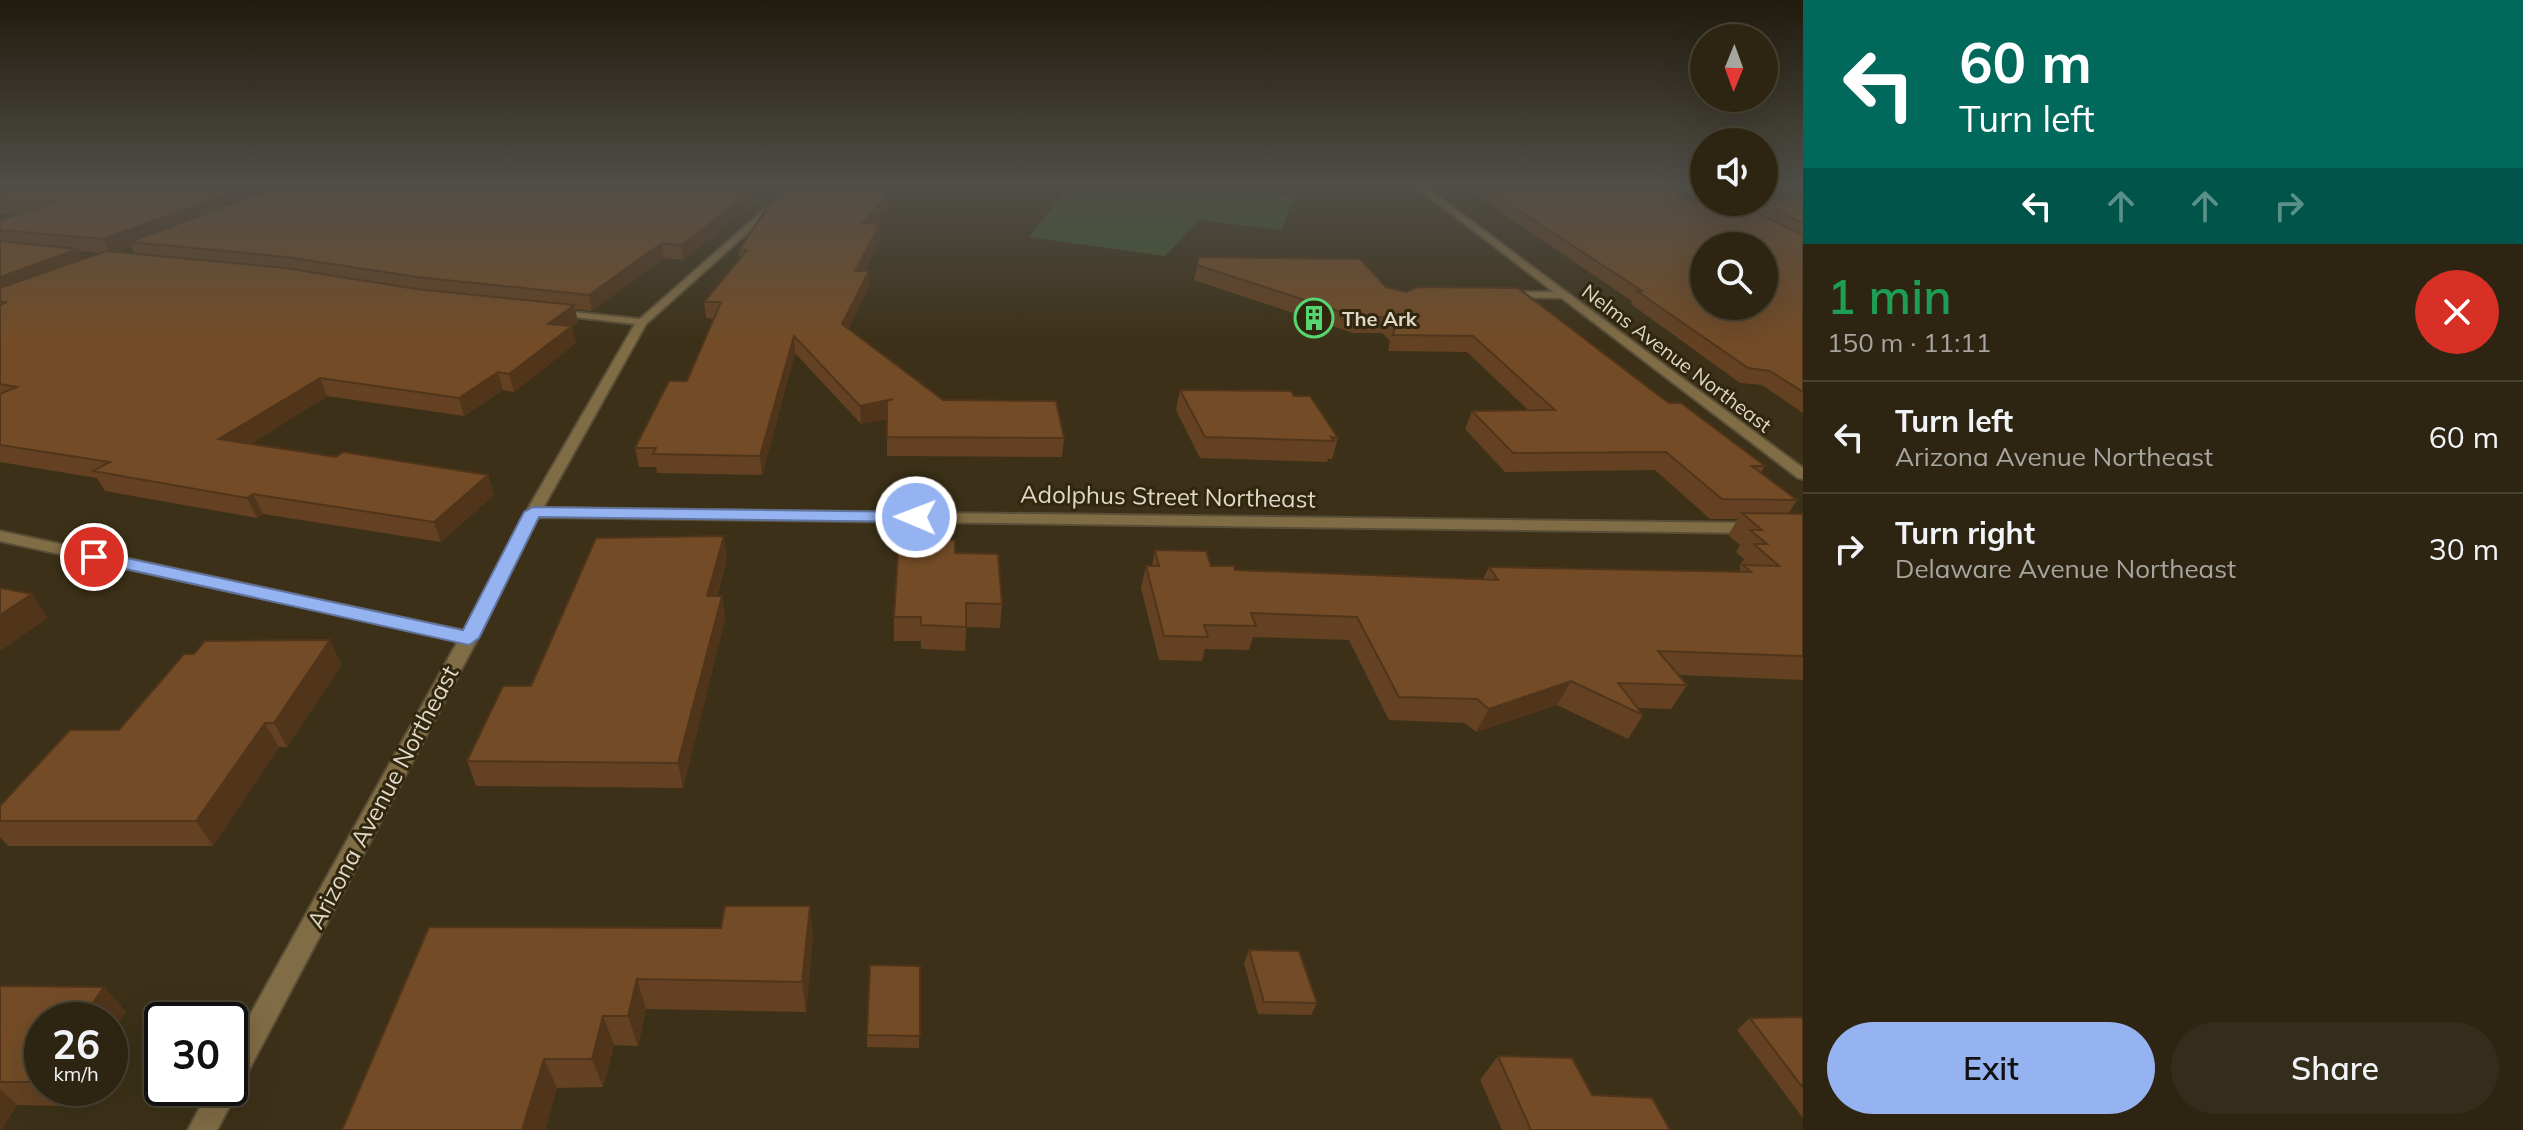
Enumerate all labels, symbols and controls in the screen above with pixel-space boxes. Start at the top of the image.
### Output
north arrow [1690,24,1778,112]
map controls [1690,24,1778,320]
text: 60 m [1959,27,2092,97]
icon: left [1827,32,1931,136]
text: Turn left [1959,96,2095,141]
button: sound [1690,128,1778,216]
icon: left [2015,184,2059,228]
icon: ahead [2099,184,2143,228]
icon: ahead [2183,184,2227,228]
icon: right [2267,184,2311,228]
button: search [1690,232,1778,320]
text: 1 min [1827,266,1952,326]
button: close [2415,270,2499,354]
street label: Nelms Avenue Northeast [1577,279,1777,437]
building icon: The Ark [1293,297,1335,339]
place label: The Ark [1342,306,1418,331]
text: 150 m · 11:11 [1827,326,1991,359]
text: Turn left [1895,402,2013,440]
icon: left [1827,415,1871,459]
text: 60 m [2429,418,2499,456]
text: Arizona Avenue Northeast [1895,440,2213,473]
position arrow [874,475,958,559]
street label: Adolphus Street Northeast [1020,478,1316,514]
text: Turn right [1895,514,2035,552]
pin [60,523,128,591]
icon: right [1827,527,1871,571]
text: 30 m [2429,530,2499,568]
icon: arrive [72,535,116,579]
text: Delaware Avenue Northeast [1895,552,2236,585]
street label: Arizona Avenue Northeast [300,660,464,934]
speed limit sign: 30 [144,1002,248,1106]
text: 26 [52,1019,100,1069]
button: Exit [1827,1022,2155,1114]
button: Share [2171,1022,2499,1114]
text: km/h [53,1061,99,1086]

